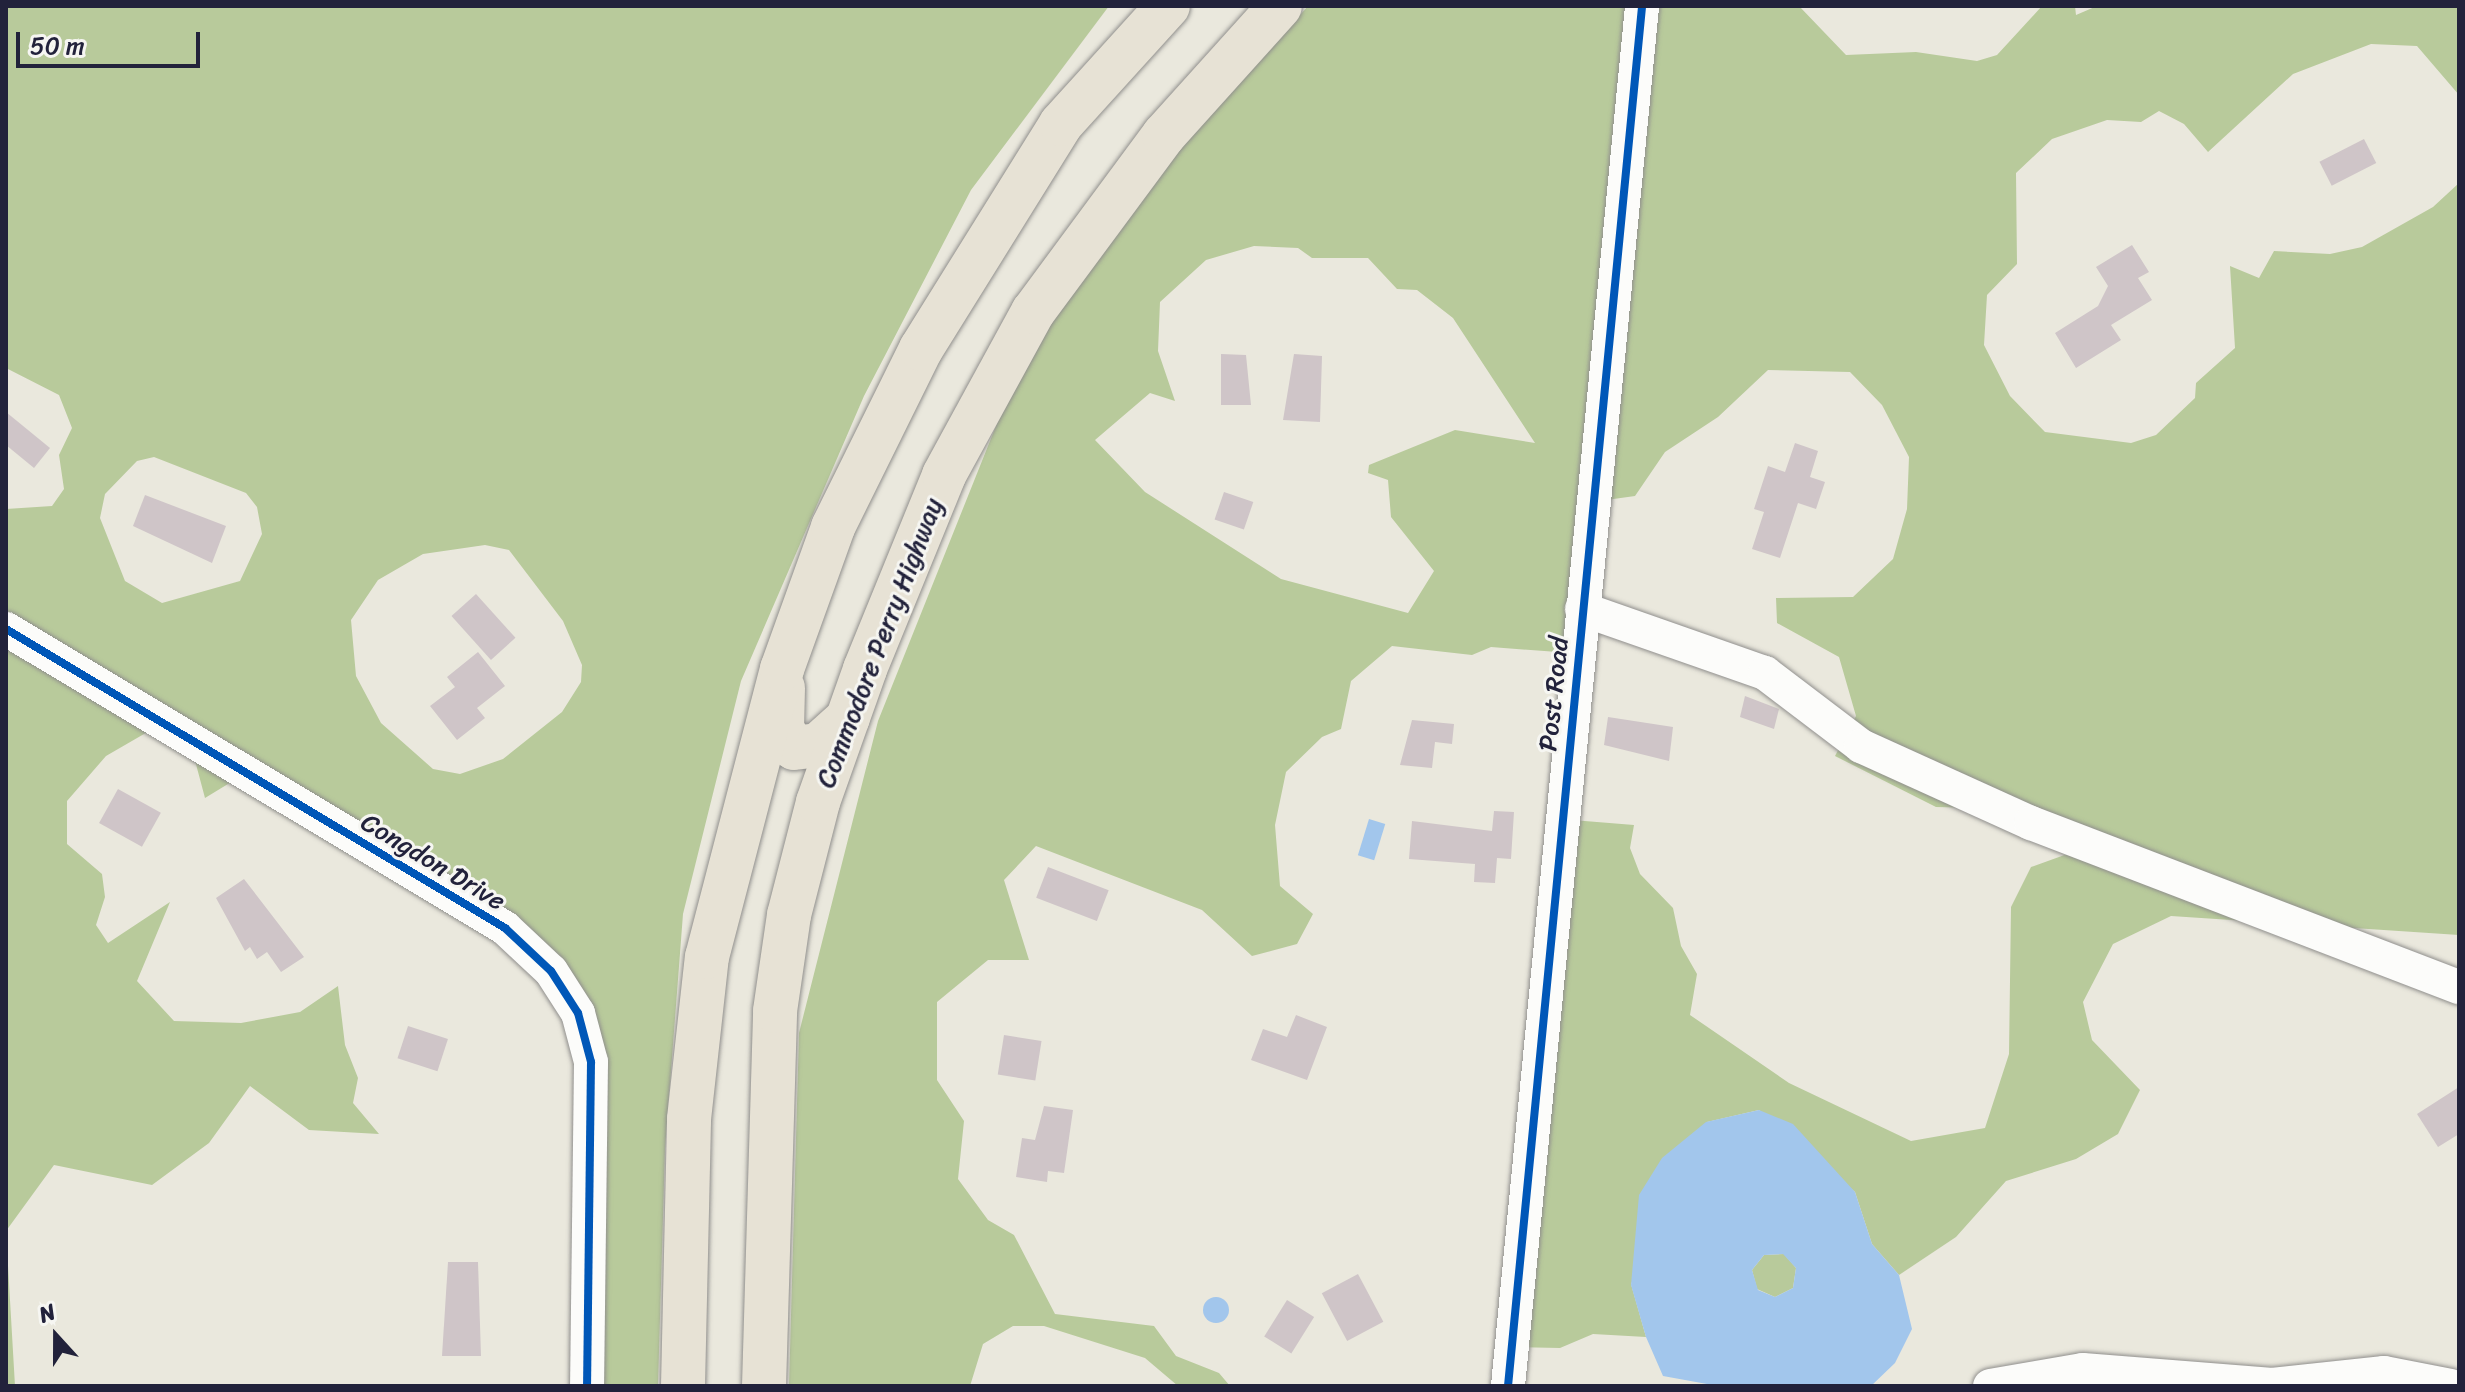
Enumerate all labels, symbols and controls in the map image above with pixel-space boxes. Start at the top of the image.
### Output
scale bar [20,16,204,66]
text: 50 m [30,25,85,67]
street label: Commodore Perry Highway [810,494,950,792]
street label: Post Road [1532,635,1576,753]
street label: Congdon Drive [355,807,511,917]
text: N [33,1292,61,1334]
north arrow [16,1296,96,1376]

